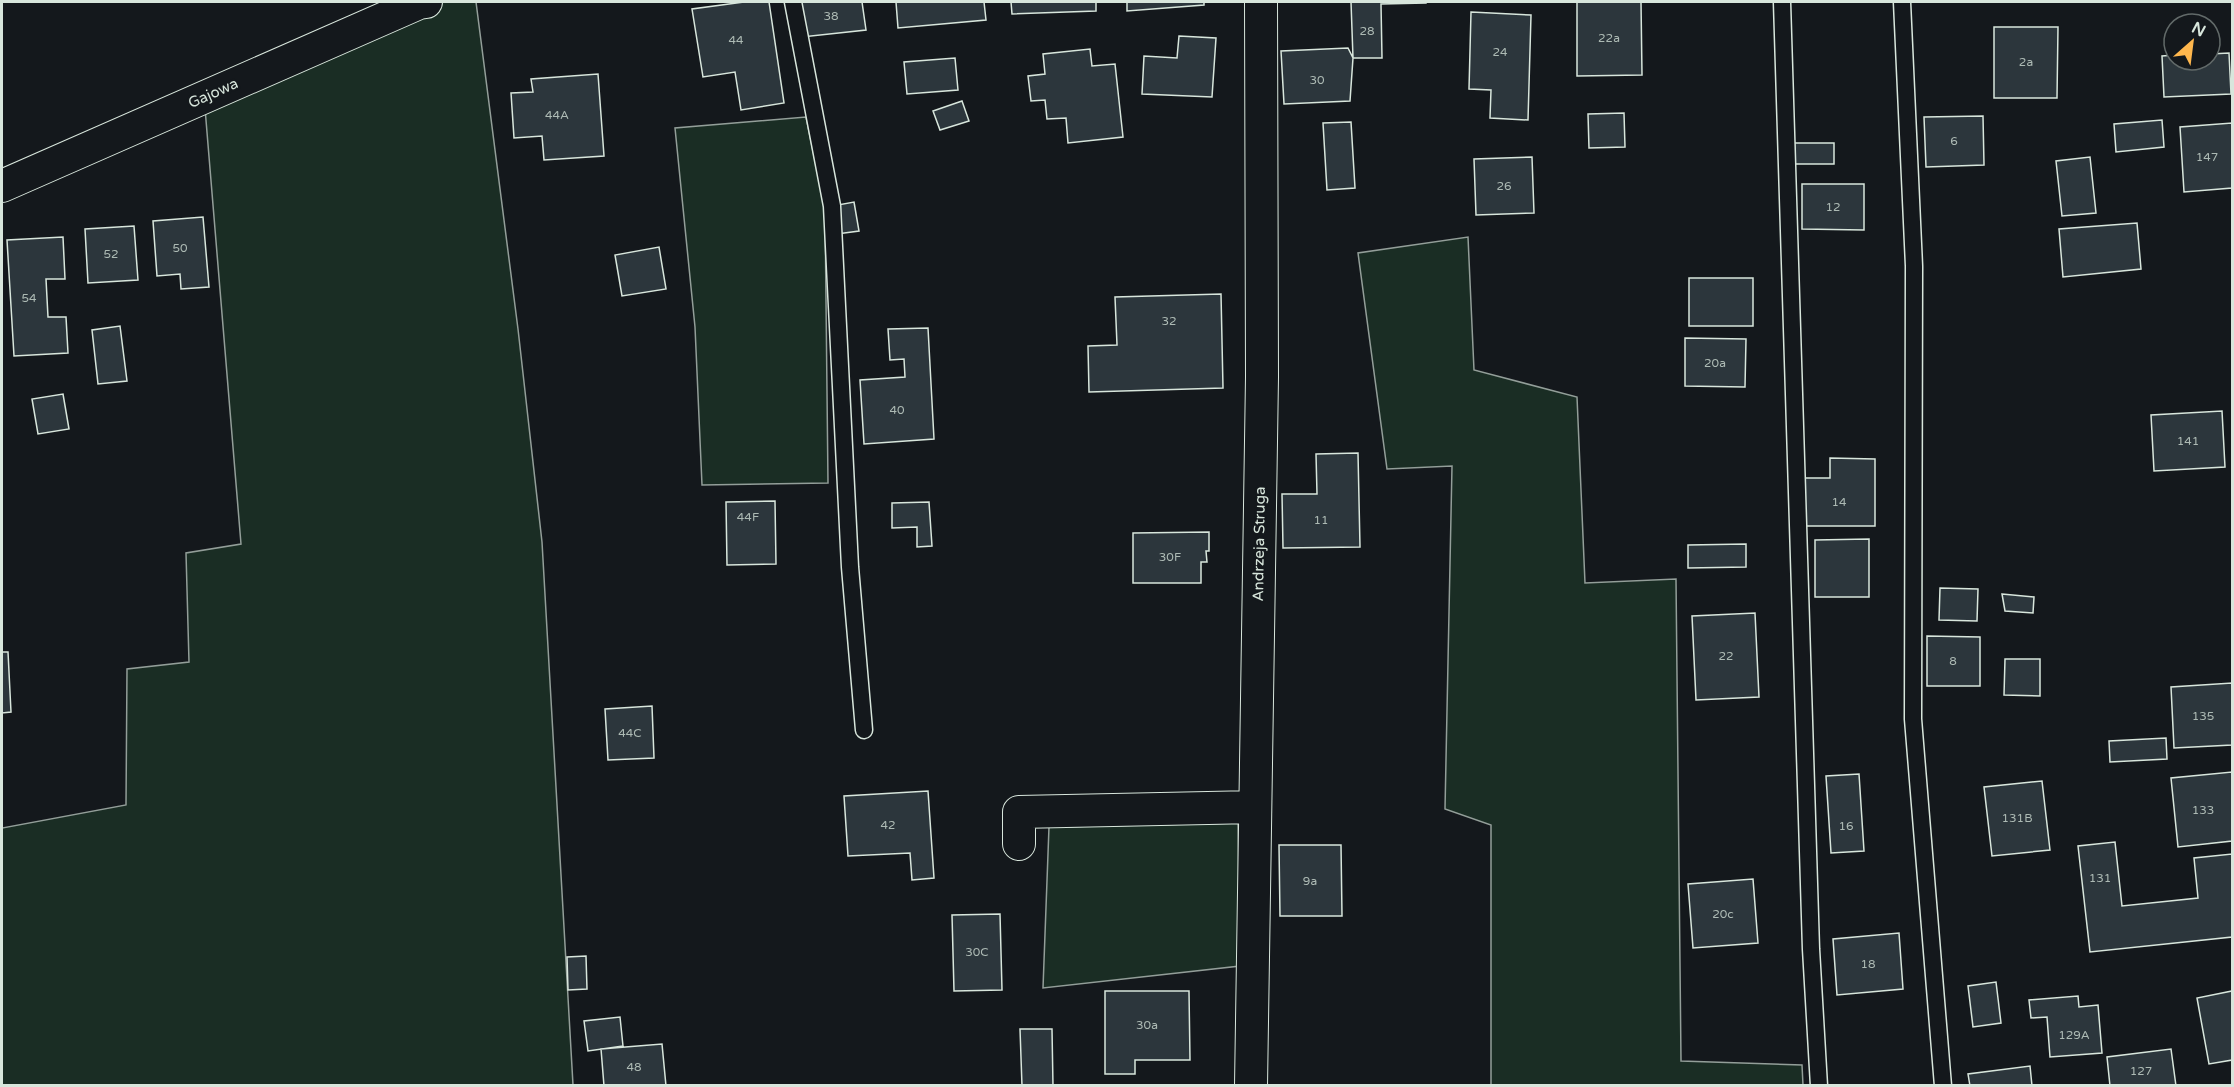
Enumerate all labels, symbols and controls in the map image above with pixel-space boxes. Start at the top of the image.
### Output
house number: 38 [823,9,839,23]
north arrow [2162,12,2222,72]
text: N [2188,18,2209,41]
house number: 28 [1359,24,1375,38]
house number: 22a [1598,31,1620,45]
house number: 44 [728,33,744,47]
house number: 24 [1492,45,1508,59]
house number: 2a [2019,55,2033,69]
house number: 30 [1309,73,1325,87]
street label: Gajowa [185,74,241,112]
house number: 44A [545,108,569,122]
house number: 6 [1950,134,1958,148]
house number: 147 [2196,150,2218,164]
house number: 26 [1496,179,1512,193]
house number: 12 [1825,200,1841,214]
house number: 50 [172,241,188,255]
house number: 52 [103,247,119,261]
house number: 54 [21,291,37,305]
house number: 32 [1161,314,1177,328]
house number: 20a [1704,356,1726,370]
house number: 40 [889,403,905,417]
house number: 141 [2177,434,2199,448]
street label: Andrzeja Struga [1249,486,1269,602]
house number: 14 [1831,495,1847,509]
house number: 44F [737,510,759,524]
house number: 11 [1313,513,1329,527]
house number: 30F [1159,550,1181,564]
house number: 22 [1718,649,1734,663]
house number: 8 [1949,654,1957,668]
house number: 135 [2192,709,2214,723]
house number: 44C [618,726,642,740]
house number: 133 [2192,803,2214,817]
house number: 131B [2002,811,2032,825]
house number: 42 [880,818,896,832]
house number: 16 [1838,819,1854,833]
house number: 131 [2089,871,2111,885]
house number: 9a [1303,874,1317,888]
house number: 20c [1712,907,1734,921]
house number: 30C [965,945,989,959]
house number: 18 [1860,957,1876,971]
house number: 30a [1136,1018,1158,1032]
house number: 129A [2058,1028,2090,1042]
house number: 48 [626,1060,642,1074]
house number: 127 [2130,1064,2152,1078]

